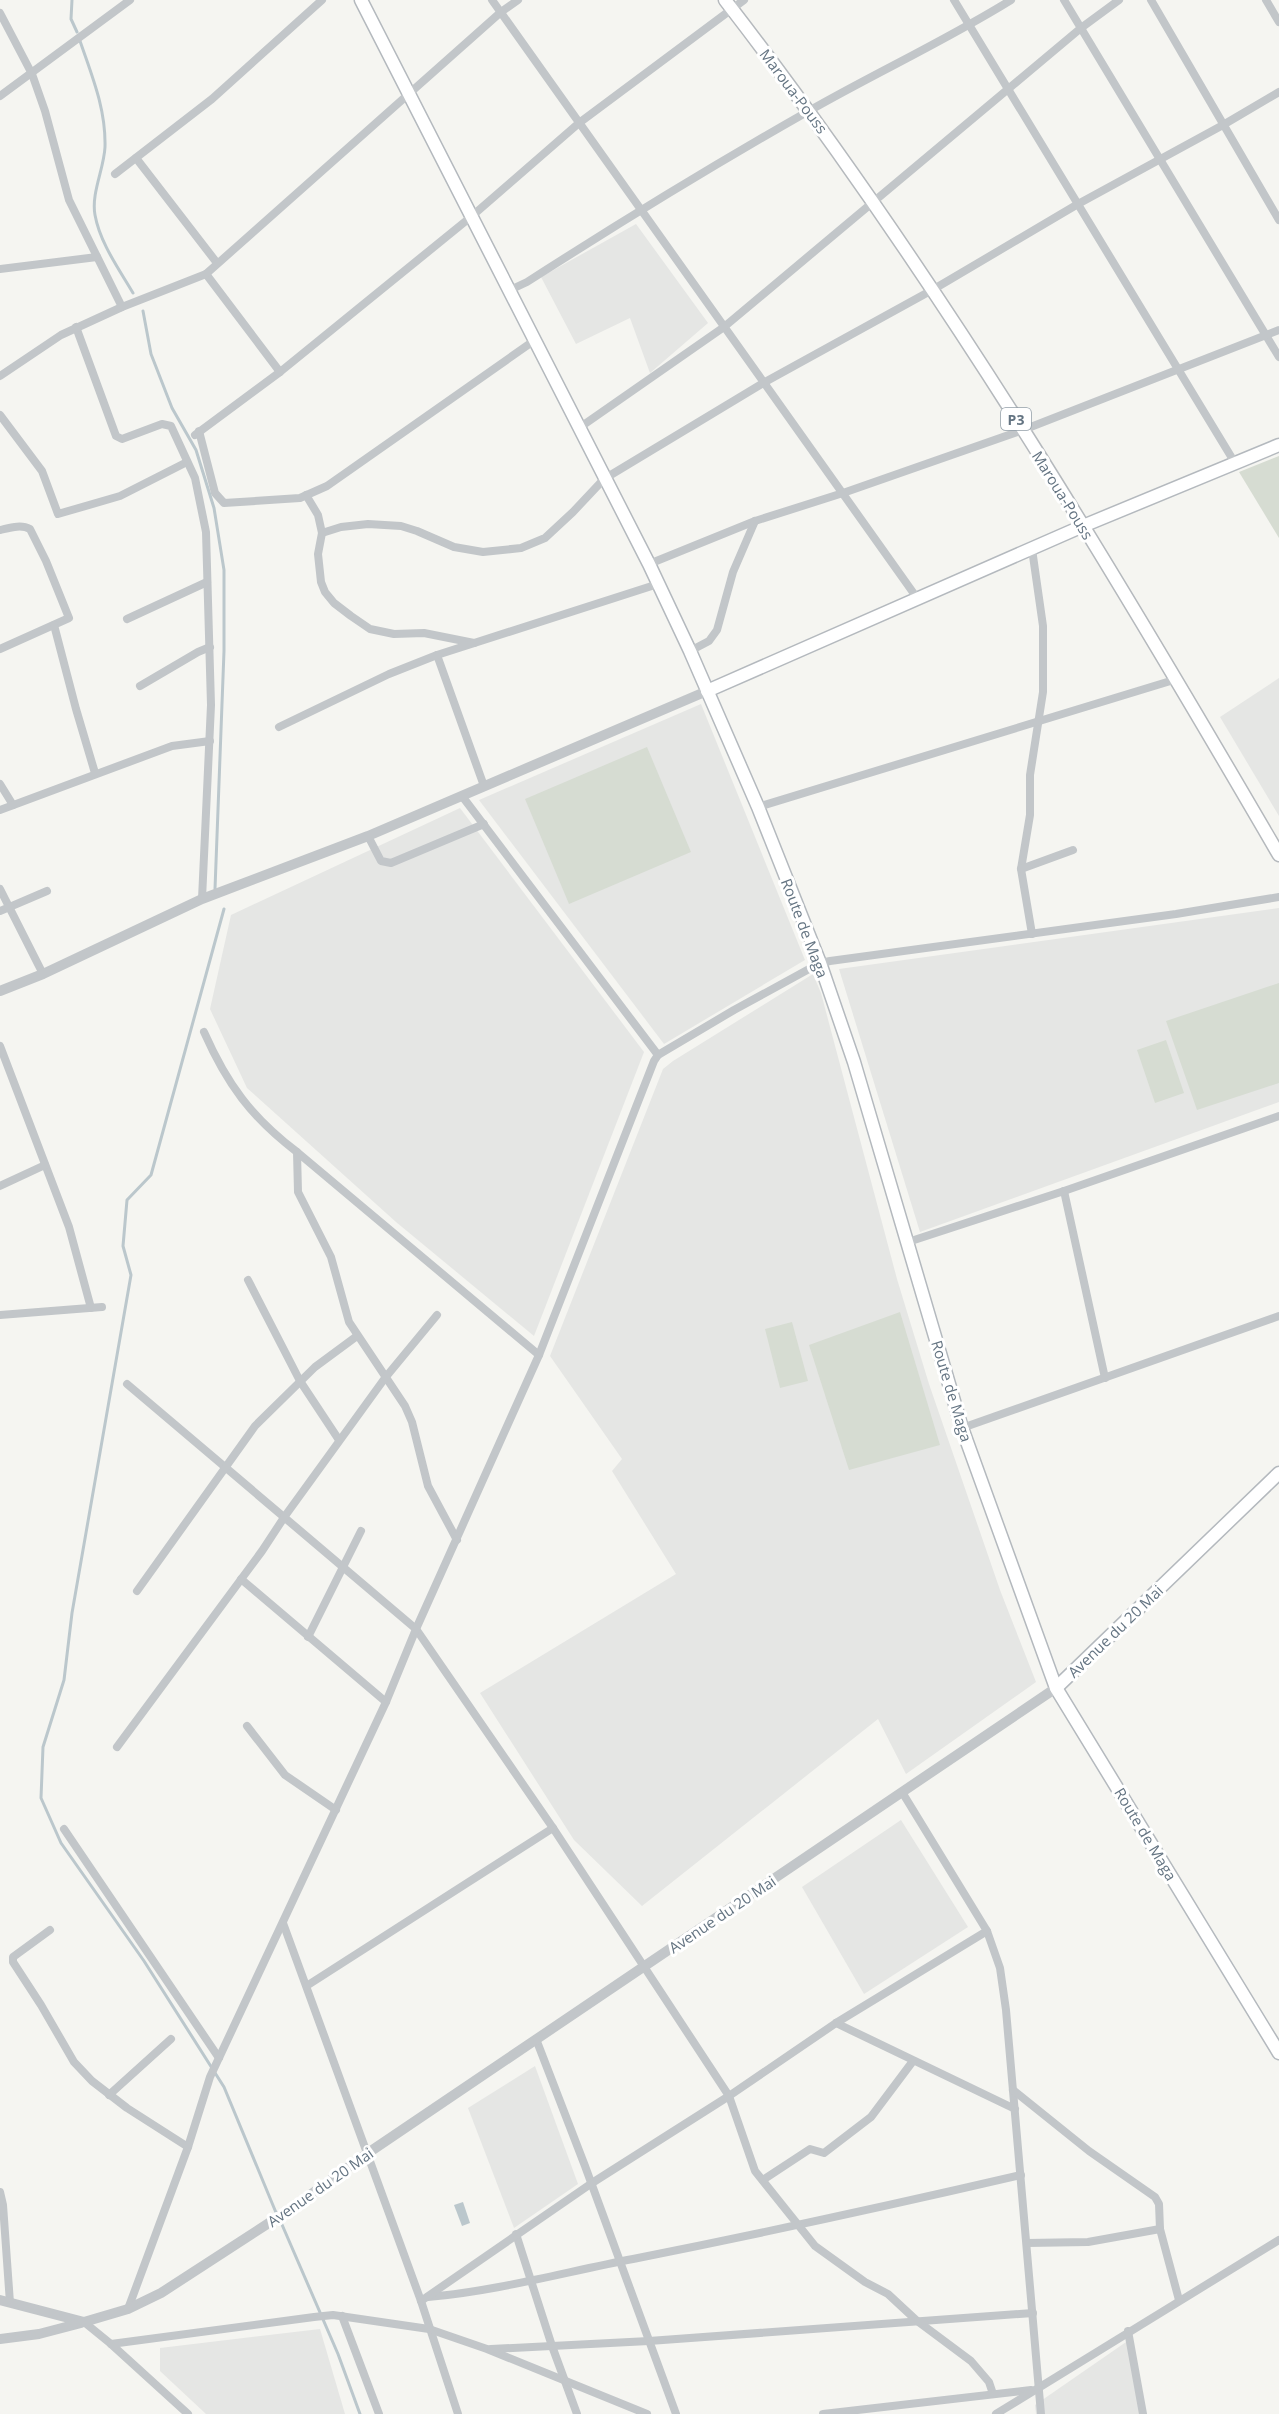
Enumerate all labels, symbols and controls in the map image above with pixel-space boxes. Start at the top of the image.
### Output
street label: Maroua-Pouss [756,45,832,137]
road number: P3 [1001,408,1031,430]
street label: Maroua-Pouss [1028,447,1098,543]
street label: Route de Maga [777,875,833,981]
street label: Route de Maga [927,1338,977,1444]
street label: Avenue du 20 Mai [1063,1580,1167,1682]
street label: Route de Maga [1110,1784,1182,1884]
street label: Avenue du 20 Mai [665,1871,779,1957]
street label: Avenue du 20 Mai [263,2143,377,2231]

